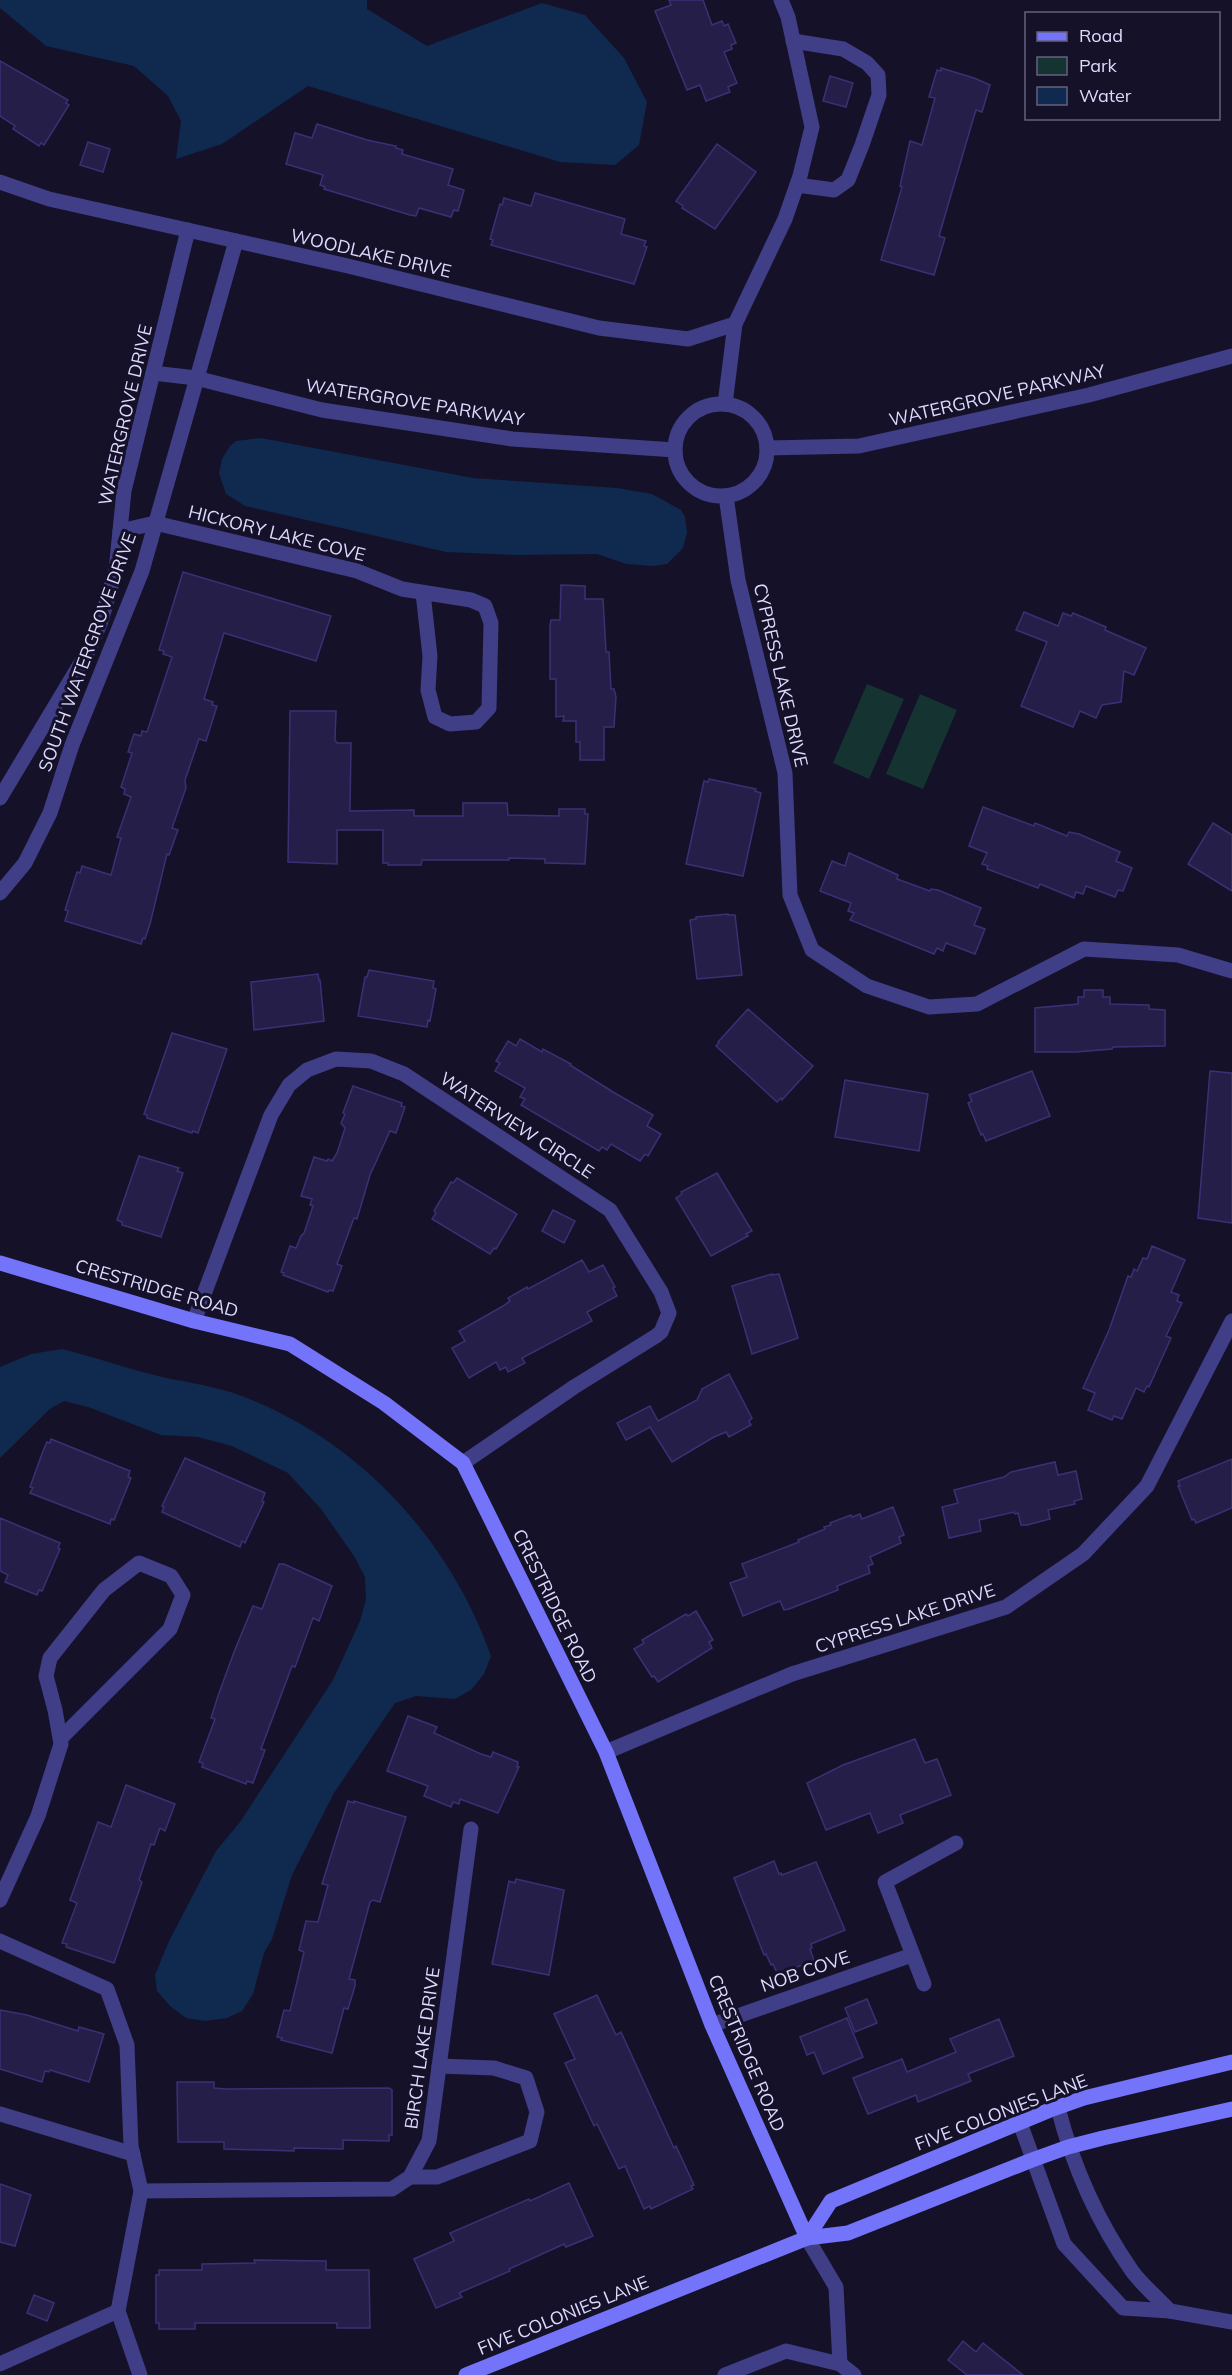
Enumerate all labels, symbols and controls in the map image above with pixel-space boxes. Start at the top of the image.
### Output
legend [1025,12,1220,120]
text: Road [1079,24,1123,47]
text: Park [1079,54,1118,77]
text: Water [1079,84,1132,107]
street label: WOODLAKE DRIVE [288,223,454,283]
street label: WATERGROVE DRIVE [93,322,157,508]
street label: WATERGROVE PARKWAY [887,359,1108,431]
street label: WATERGROVE PARKWAY [304,373,527,431]
street label: HICKORY LAKE COVE [186,500,368,566]
street label: SOUTH WATERGROVE DRIVE [33,529,141,775]
street label: CYPRESS LAKE DRIVE [749,581,813,769]
street label: WATERVIEW CIRCLE [436,1067,598,1183]
street label: CRESTRIDGE ROAD [73,1254,241,1322]
street label: CRESTRIDGE ROAD [508,1525,602,1687]
street label: CYPRESS LAKE DRIVE [812,1578,998,1658]
street label: NOB COVE [757,1945,853,1997]
street label: BIRCH LAKE DRIVE [399,1966,445,2130]
street label: CRESTRIDGE ROAD [703,1971,791,2135]
street label: FIVE COLONIES LANE [912,2069,1090,2155]
street label: FIVE COLONIES LANE [474,2270,652,2360]

